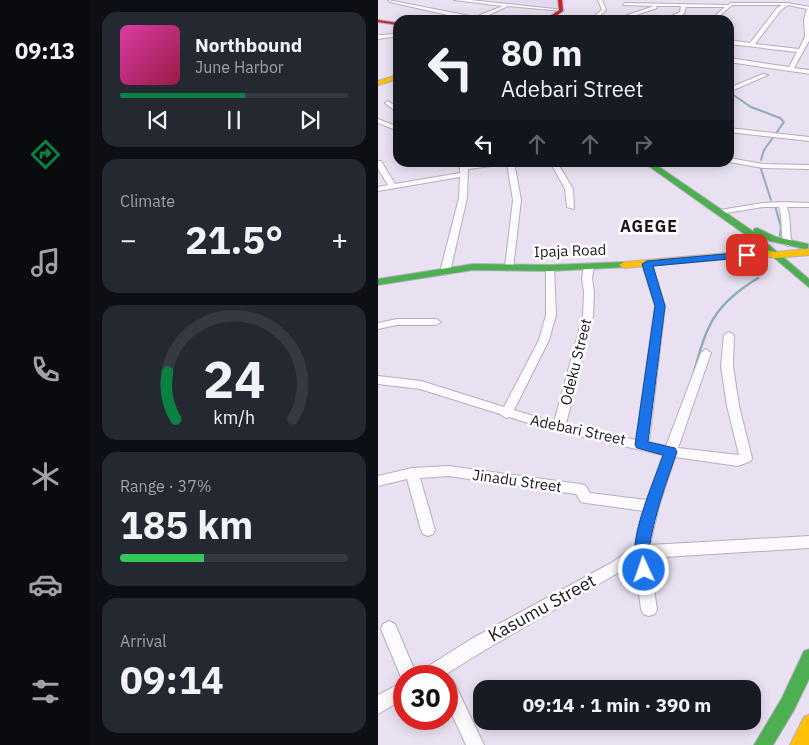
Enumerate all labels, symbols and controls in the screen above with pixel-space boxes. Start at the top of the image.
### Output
text: 80 m [501,30,583,76]
text: Northbound [195,33,302,57]
icon: left [418,35,483,100]
text: 09:13 [15,36,75,65]
text: June Harbor [195,57,284,77]
text: Adebari Street [501,74,644,103]
icon: previous [144,106,172,134]
icon: pause [220,106,248,134]
icon: next [296,106,324,134]
icon: left [470,130,498,158]
icon: ahead [523,130,551,158]
icon: ahead [576,130,604,158]
icon: right [629,130,657,158]
icon: directions [28,137,63,172]
text: Climate [120,191,175,211]
text: 21.5° [185,215,283,264]
district label: AGEGE [620,216,678,236]
text: − [120,221,137,258]
text: + [331,221,348,258]
pin [726,234,768,276]
street label: Ipaja Road [533,240,607,261]
icon: arrive [733,241,761,269]
icon: music [28,245,63,280]
street label: Odeku Street [556,317,595,407]
text: 24 [203,345,265,412]
icon: phone [28,352,63,387]
text: km/h [213,406,255,429]
street label: Adebari Street [529,410,628,449]
icon: climate [28,459,63,494]
street label: Jinadu Street [471,465,563,496]
text: Range · 37% [120,476,212,496]
text: 185 km [120,500,253,549]
position arrow [617,543,669,595]
icon: car [28,567,63,602]
street label: Kasumu Street [484,569,600,647]
text: Arrival [120,631,167,651]
text: 09:14 [120,655,224,704]
speed limit sign: 30 [393,665,458,730]
icon: filters [28,674,63,709]
text: 09:14 · 1 min · 390 m [523,693,711,717]

